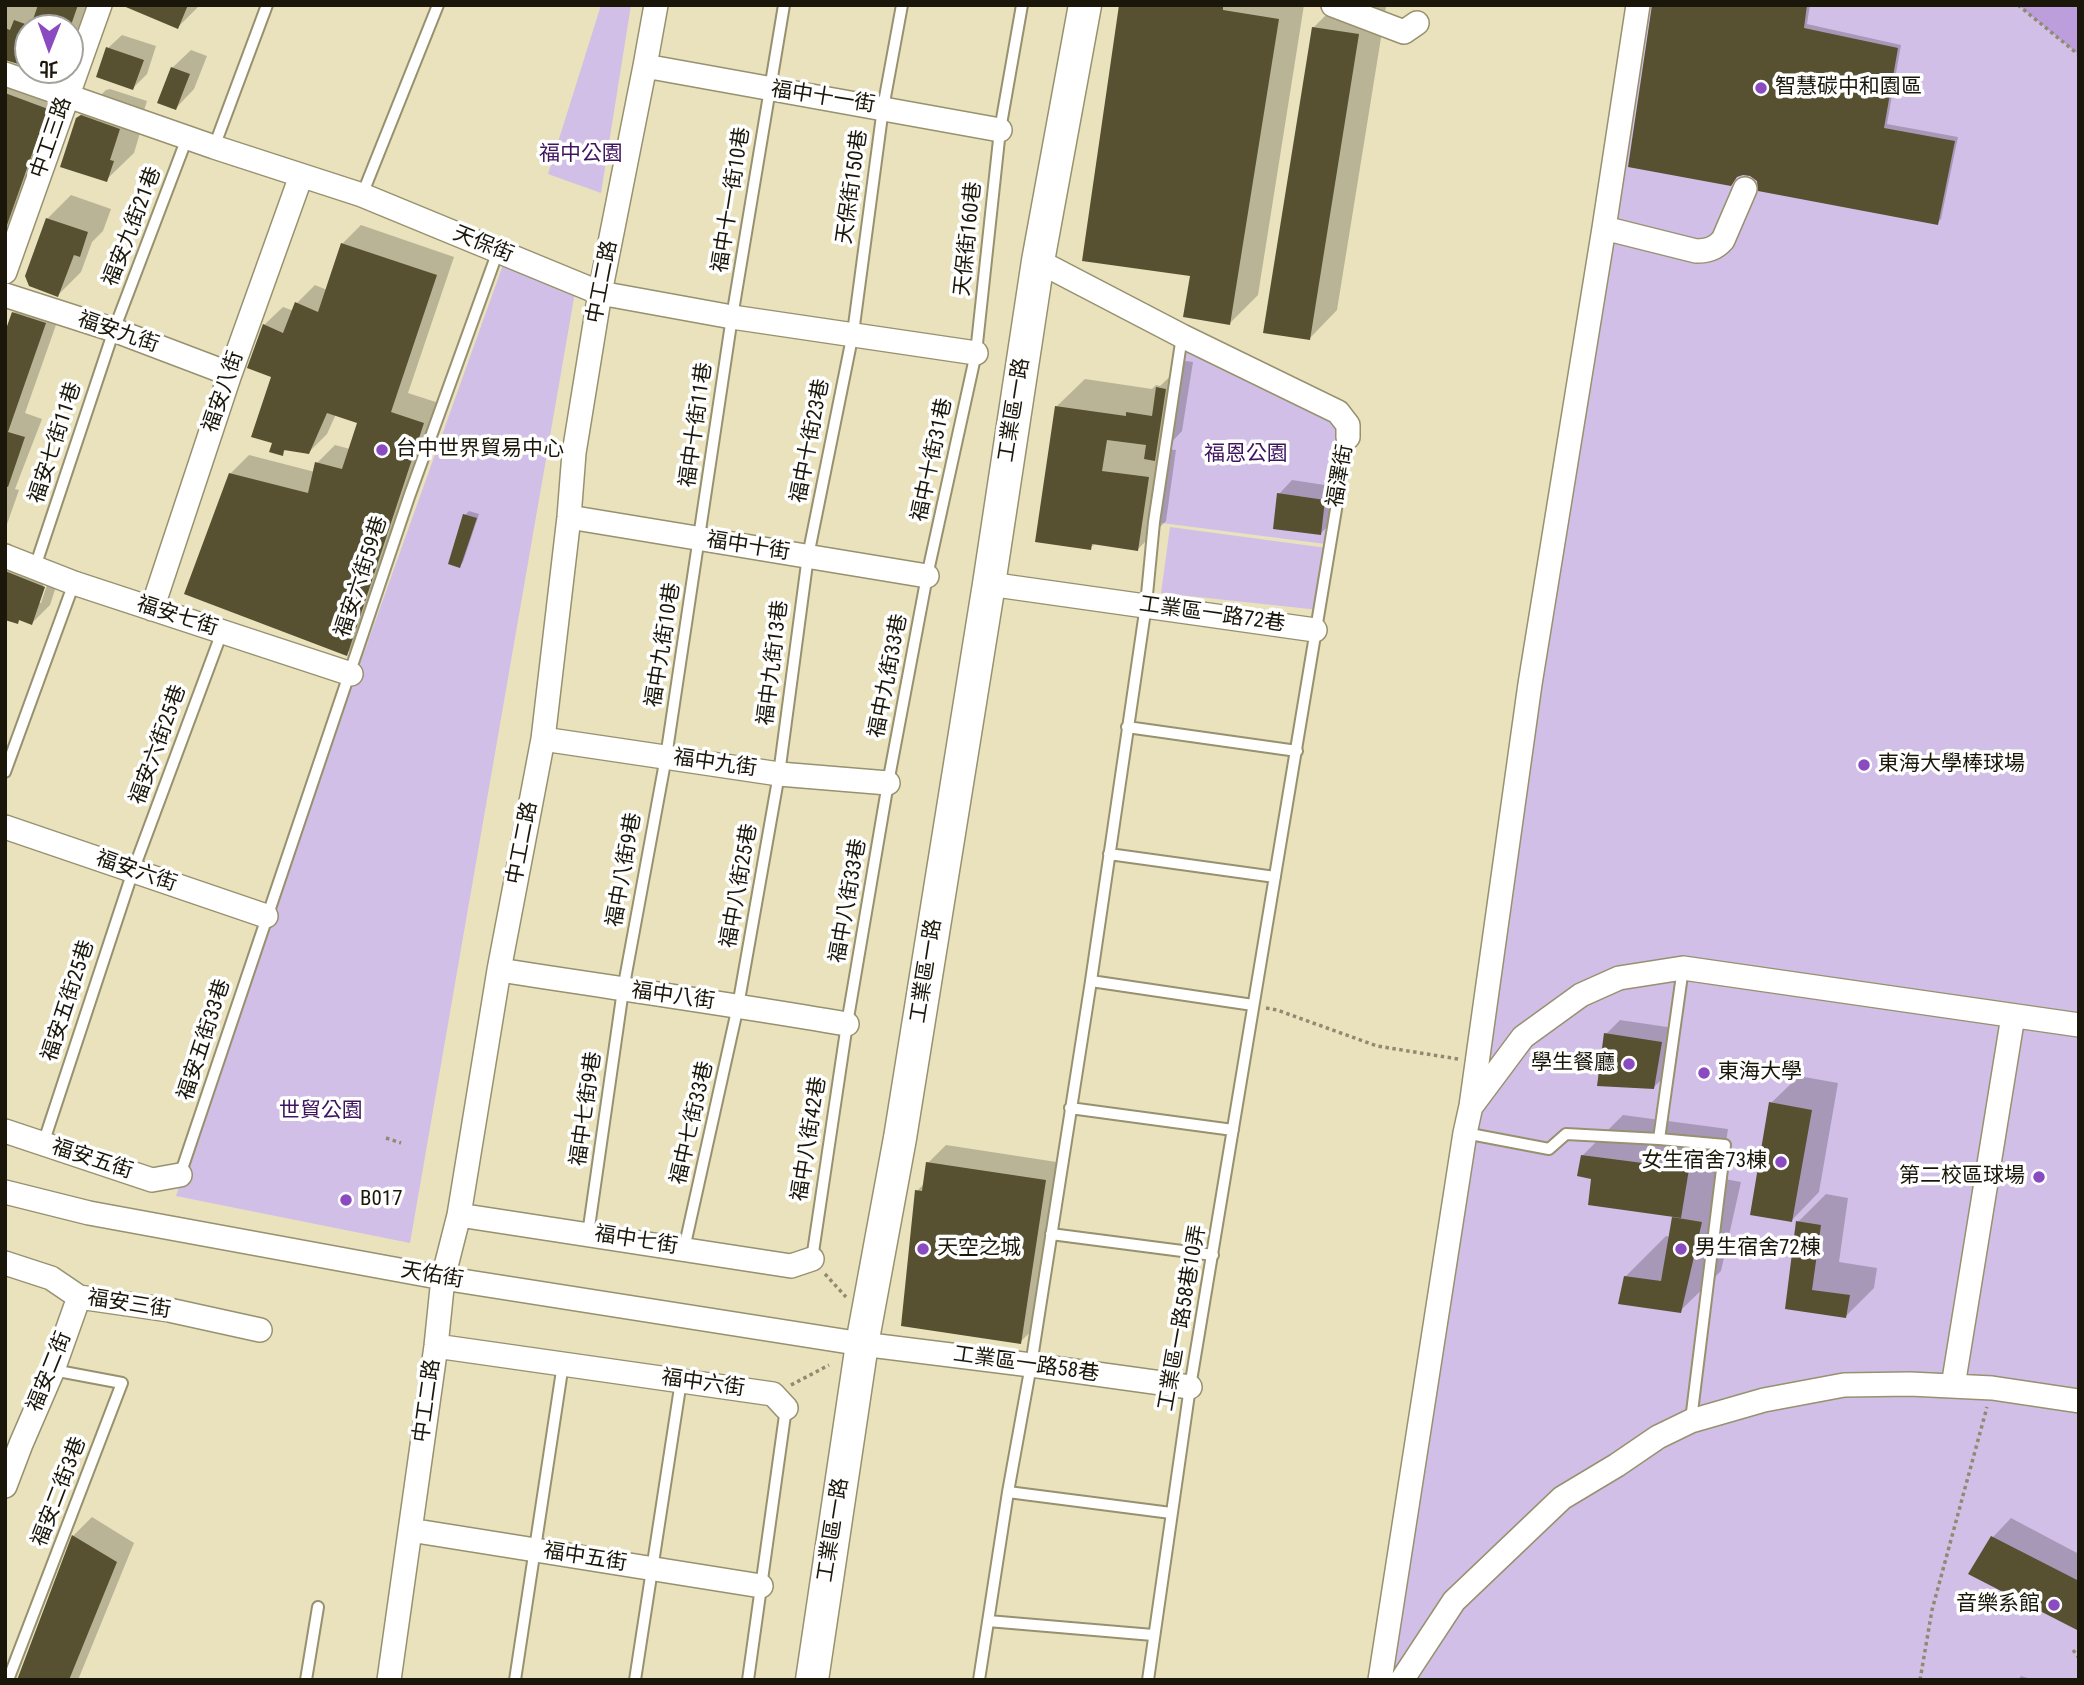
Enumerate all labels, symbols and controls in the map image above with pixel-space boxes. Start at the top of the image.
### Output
north arrow [14,14,84,84]
text: 北 [39,57,58,80]
place label: 智慧碳中和園區 [1775,75,1922,101]
street label: 福中十一街 [769,77,877,119]
marker: 智慧碳中和園區 [1753,80,1769,96]
street label: 中工三路 [26,94,78,182]
street label: 福中十一街10巷 [708,126,756,274]
street label: 天保街150巷 [833,128,873,246]
park label: 福中公園 [539,142,623,168]
street label: 福安九街21巷 [99,164,167,290]
street label: 天保街160巷 [950,180,988,298]
street label: 天保街 [449,222,517,268]
street label: 中工二路 [583,238,623,326]
street label: 福安九街 [74,307,162,359]
street label: 福安八街 [198,348,250,436]
street label: 工業區一路 [994,356,1036,464]
street label: 福中十街11巷 [676,361,718,489]
street label: 福中十街23巷 [787,377,835,505]
street label: 福安七街11巷 [25,379,87,507]
street label: 福中十街31巷 [908,396,958,524]
place label: 台中世界貿易中心 [396,437,564,463]
marker: 台中世界貿易中心 [374,442,390,458]
park label: 福恩公園 [1204,442,1288,468]
street label: 福澤街 [1323,443,1359,509]
street label: 福安六街59巷 [331,513,393,641]
street label: 福中十街 [705,528,791,566]
street label: 福中九街10巷 [642,581,686,709]
street label: 福安七街 [133,592,221,642]
street label: 工業區一路72巷 [1138,592,1286,638]
street label: 福中九街13巷 [754,599,794,727]
street label: 福中九街33巷 [865,612,913,740]
street label: 福安六街25巷 [126,682,192,808]
street label: 福中九街 [672,746,758,782]
place label: 東海大學棒球場 [1878,752,2025,778]
marker: 東海大學棒球場 [1856,757,1872,773]
street label: 中工二路 [503,799,543,887]
street label: 福中八街9巷 [603,811,647,929]
street label: 福中八街25巷 [717,822,763,950]
street label: 福中八街33巷 [826,837,872,965]
street label: 福安六街 [92,846,180,898]
street label: 工業區一路 [906,917,948,1025]
street label: 福安五街25巷 [38,937,100,1065]
street label: 福安五街33巷 [174,976,236,1104]
street label: 福中八街 [630,979,716,1015]
street label: 福中七街9巷 [566,1050,608,1168]
place label: 學生餐廳 [1531,1051,1615,1077]
marker: 學生餐廳 [1621,1056,1637,1072]
street label: 福中七街33巷 [667,1059,719,1187]
place label: 東海大學 [1718,1060,1802,1086]
marker: 東海大學 [1696,1065,1712,1081]
street label: 福中八街42巷 [788,1075,832,1203]
park label: 世貿公園 [279,1099,363,1125]
street label: 福安五街 [48,1135,136,1185]
place label: 女生宿舍73棟 [1641,1149,1767,1175]
marker: 女生宿舍73棟 [1773,1154,1789,1170]
place label: 第二校區球場 [1899,1164,2025,1190]
marker: 第二校區球場 [2031,1169,2047,1185]
place label: B017 [360,1187,403,1213]
marker: B017 [338,1192,354,1208]
street label: 福中七街 [593,1222,679,1260]
street label: 工業區一路58巷10弄 [1154,1223,1212,1413]
place label: 天空之城 [937,1236,1021,1262]
place label: 男生宿舍72棟 [1695,1236,1821,1262]
marker: 天空之城 [915,1241,931,1257]
marker: 男生宿舍72棟 [1673,1241,1689,1257]
street label: 天佑街 [399,1258,465,1294]
street label: 福安三街 [86,1286,172,1324]
street label: 福安二街 [23,1328,77,1416]
street label: 工業區一路58巷 [952,1342,1100,1388]
street label: 中工二路 [410,1358,446,1444]
street label: 福中六街 [660,1366,746,1402]
street label: 福安二街3巷 [28,1434,92,1550]
street label: 工業區一路 [813,1476,855,1584]
street label: 福中五街 [542,1539,628,1577]
place label: 音樂系館 [1956,1592,2040,1618]
marker: 音樂系館 [2046,1597,2062,1613]

